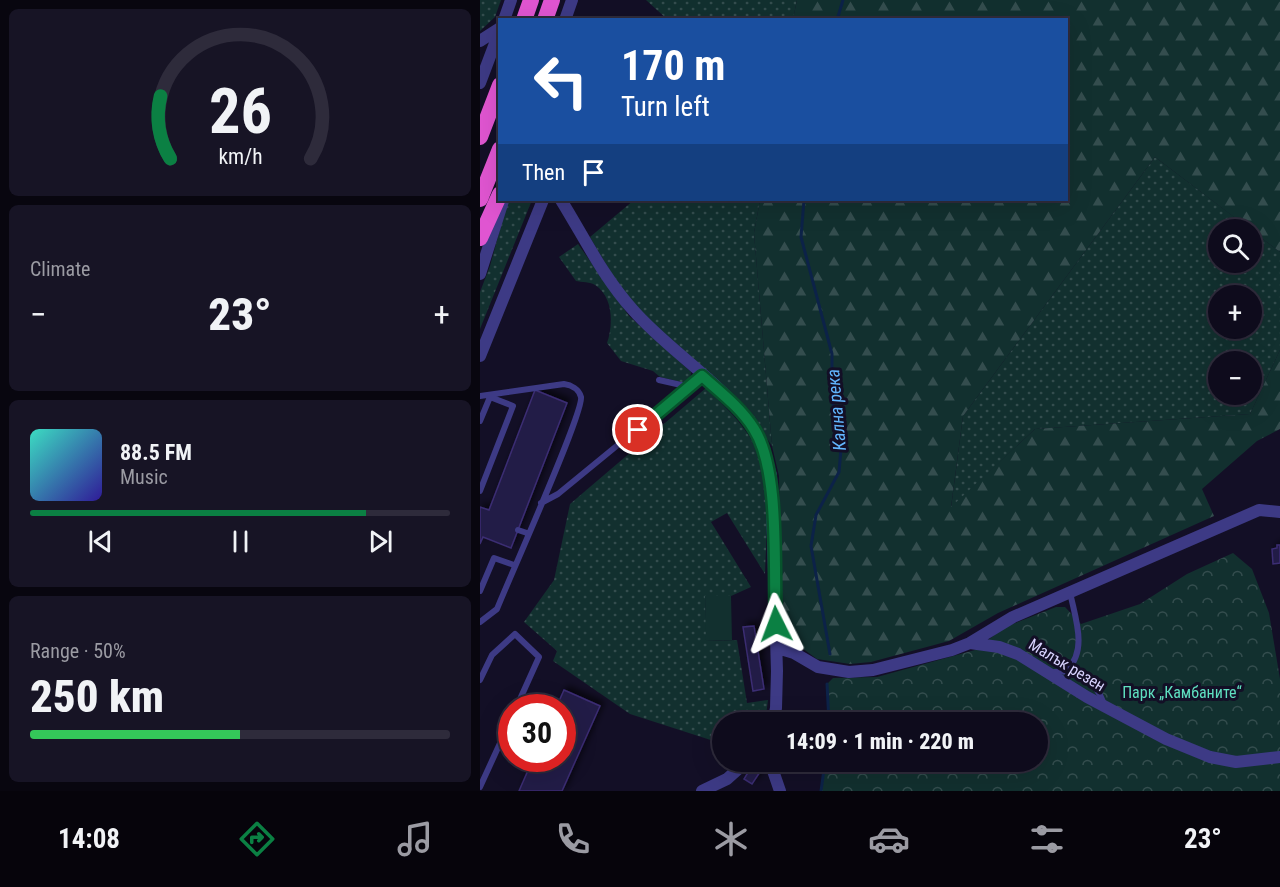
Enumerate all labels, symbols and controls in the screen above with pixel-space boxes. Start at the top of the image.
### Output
text: 170 m [621,41,726,90]
icon: left [522,42,600,120]
text: 26 [208,75,272,148]
text: Turn left [621,91,710,123]
text: km/h [218,145,262,170]
icon: arrive [577,156,610,189]
text: Then [522,160,565,185]
map controls [1208,219,1262,405]
button: search [1208,219,1262,273]
text: Climate [30,257,90,281]
button: + [1208,285,1262,339]
text: 23° [208,288,272,341]
text: − [30,295,47,334]
text: + [434,295,450,334]
button: − [1208,351,1262,405]
water label: Кална река [822,368,850,452]
pin [612,404,663,455]
icon: arrive [621,413,654,446]
text: 88.5 FM [120,440,192,465]
text: Music [120,465,168,489]
icon: previous [84,525,117,558]
icon: pause [224,525,257,558]
icon: next [364,525,397,558]
position arrow [744,592,808,656]
street label: Малък резен [1025,635,1109,695]
text: Range · 50% [30,639,126,663]
text: 250 km [30,670,164,723]
park label: Парк „Камбаните“ [1122,683,1242,702]
speed limit sign: 30 [498,694,576,772]
text: 14:09 · 1 min · 220 m [786,729,974,754]
icon: directions [236,818,278,860]
icon: music [394,818,436,860]
icon: phone [552,818,594,860]
icon: climate [710,818,752,860]
icon: car [868,818,910,860]
icon: filters [1026,818,1068,860]
text: 14:08 [58,823,120,855]
text: 23° [1184,823,1222,855]

